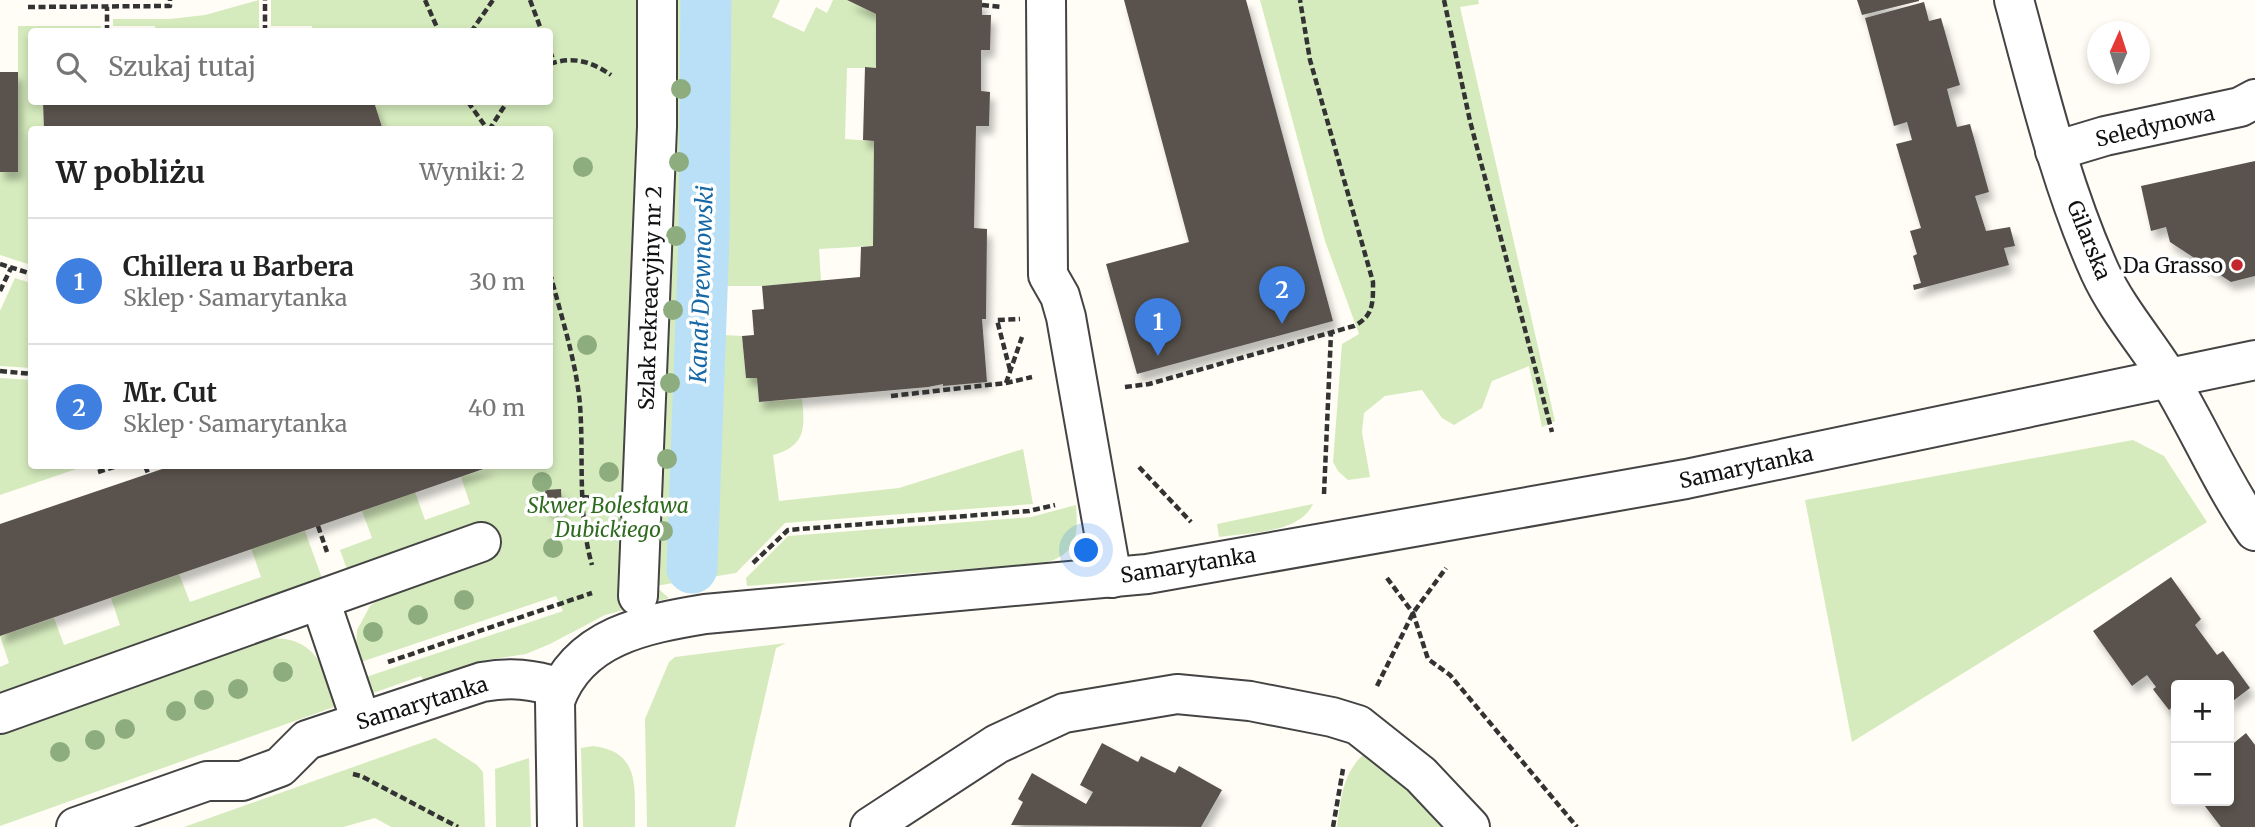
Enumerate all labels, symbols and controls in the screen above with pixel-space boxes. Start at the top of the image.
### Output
north arrow [2087,21,2150,84]
search box [28,28,553,105]
icon: search [52,48,90,86]
text: Szukaj tutaj [108,50,256,83]
street label: Seledynowa [2093,99,2217,153]
text: W pobliżu [56,153,205,191]
text: Wyniki: 2 [419,157,525,186]
water label: Kanał Drewnowski [683,184,719,384]
street label: Szlak rekreacyjny nr 2 [633,185,667,411]
street label: Gilarska [2061,196,2117,284]
text: Chillera u Barbera [123,250,354,283]
place label: Da Grasso [2123,252,2223,279]
marker: Da Grasso [2229,257,2245,273]
pin: 2 [1259,266,1305,324]
text: 1 [74,267,84,296]
text: 30 m [469,267,525,296]
text: Sklep · Samarytanka [123,283,347,312]
pin: 1 [1135,298,1181,356]
text: Mr. Cut [123,376,217,409]
text: 2 [72,393,86,422]
text: 40 m [468,393,525,422]
text: Sklep · Samarytanka [123,409,347,438]
street label: Samarytanka [1677,440,1815,494]
park label: Skwer Bolesława Dubickiego [527,492,689,543]
your location [1069,533,1103,567]
street label: Samarytanka [1119,541,1257,589]
street label: Samarytanka [353,670,491,736]
map controls [2171,680,2234,806]
button: + [2171,680,2234,743]
button: − [2171,743,2234,806]

